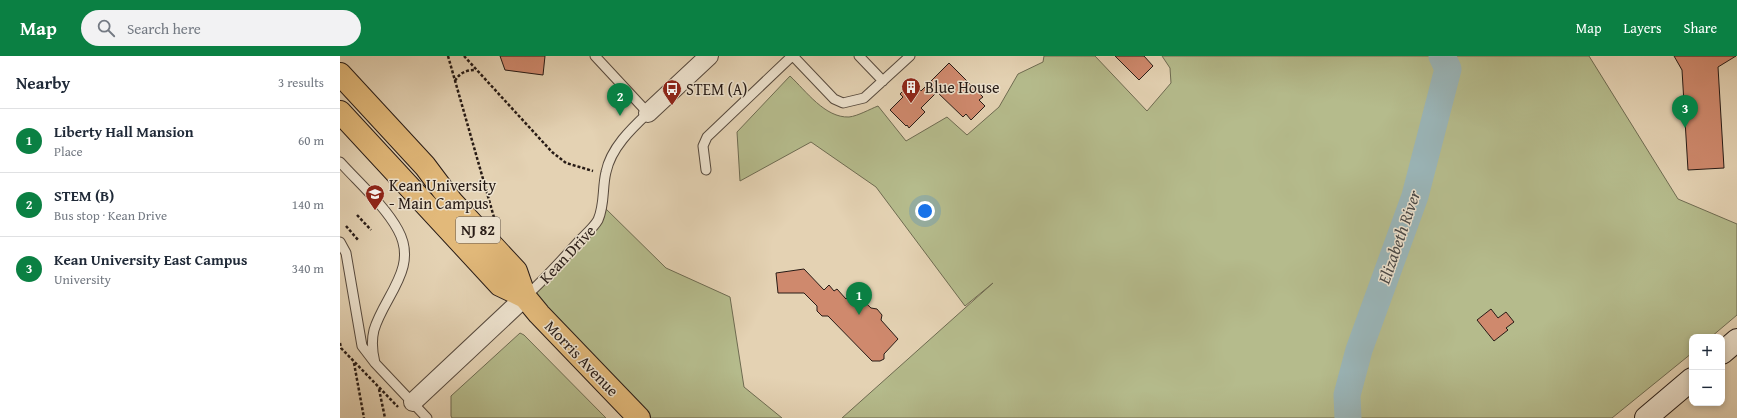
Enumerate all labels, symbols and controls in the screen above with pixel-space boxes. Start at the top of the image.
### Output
search box [81,10,361,46]
text: Map [20,14,57,42]
icon: search [95,17,117,39]
text: Search here [127,18,201,39]
text: Map [1576,18,1602,38]
text: Layers [1624,18,1662,38]
text: Share [1684,18,1717,38]
text: Nearby [16,70,70,95]
text: 3 results [278,73,324,92]
place label: Blue House [925,75,1000,99]
building icon: Blue House [900,76,922,104]
place label: STEM (A) [686,77,748,101]
bus stop icon: STEM (A) [661,78,683,106]
pin: 2 [607,83,633,116]
pin: 3 [1672,95,1698,128]
text: Liberty Hall Mansion [54,121,194,142]
text: 1 [26,131,32,150]
text: 60 m [298,131,324,150]
text: Place [54,142,83,161]
place label: Kean University - Main Campus [389,173,496,215]
school or university icon: Kean University - Main Campus [364,183,386,211]
text: STEM (B) [54,185,114,206]
water label: Elizabeth River [1371,186,1426,288]
text: 2 [26,195,32,214]
text: 140 m [292,195,324,214]
your location [915,201,935,221]
text: Bus stop · Kean Drive [54,206,167,225]
road number: NJ 82 [456,217,500,243]
street label: Kean Drive [533,219,601,289]
text: Kean University East Campus [54,249,247,270]
text: 3 [26,259,32,278]
text: 340 m [292,259,324,278]
text: University [54,270,111,289]
pin: 1 [846,282,872,315]
street label: Morris Avenue [539,314,625,402]
map controls [1689,334,1725,406]
button: + [1689,334,1725,370]
button: − [1689,370,1725,406]

